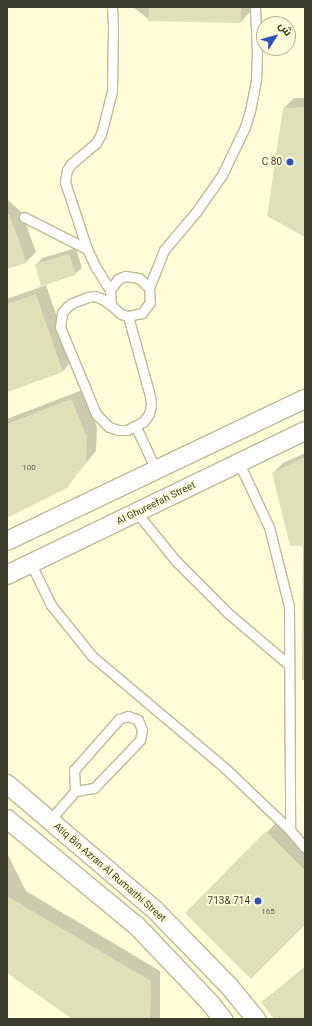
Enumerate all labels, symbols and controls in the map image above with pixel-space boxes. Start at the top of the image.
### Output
north arrow [256,16,296,56]
text: ش [276,20,295,39]
place label: C 80 [262,156,282,168]
marker: C 80 [285,157,295,167]
house number: 100 [22,463,36,473]
street label: Al Ghureefah Street [115,479,197,527]
street label: Atiq Bin Azran Al Rumaithi Street [51,820,169,924]
place label: 713& 714 [208,895,250,907]
marker: 713& 714 [253,896,263,906]
house number: 165 [261,907,275,917]

